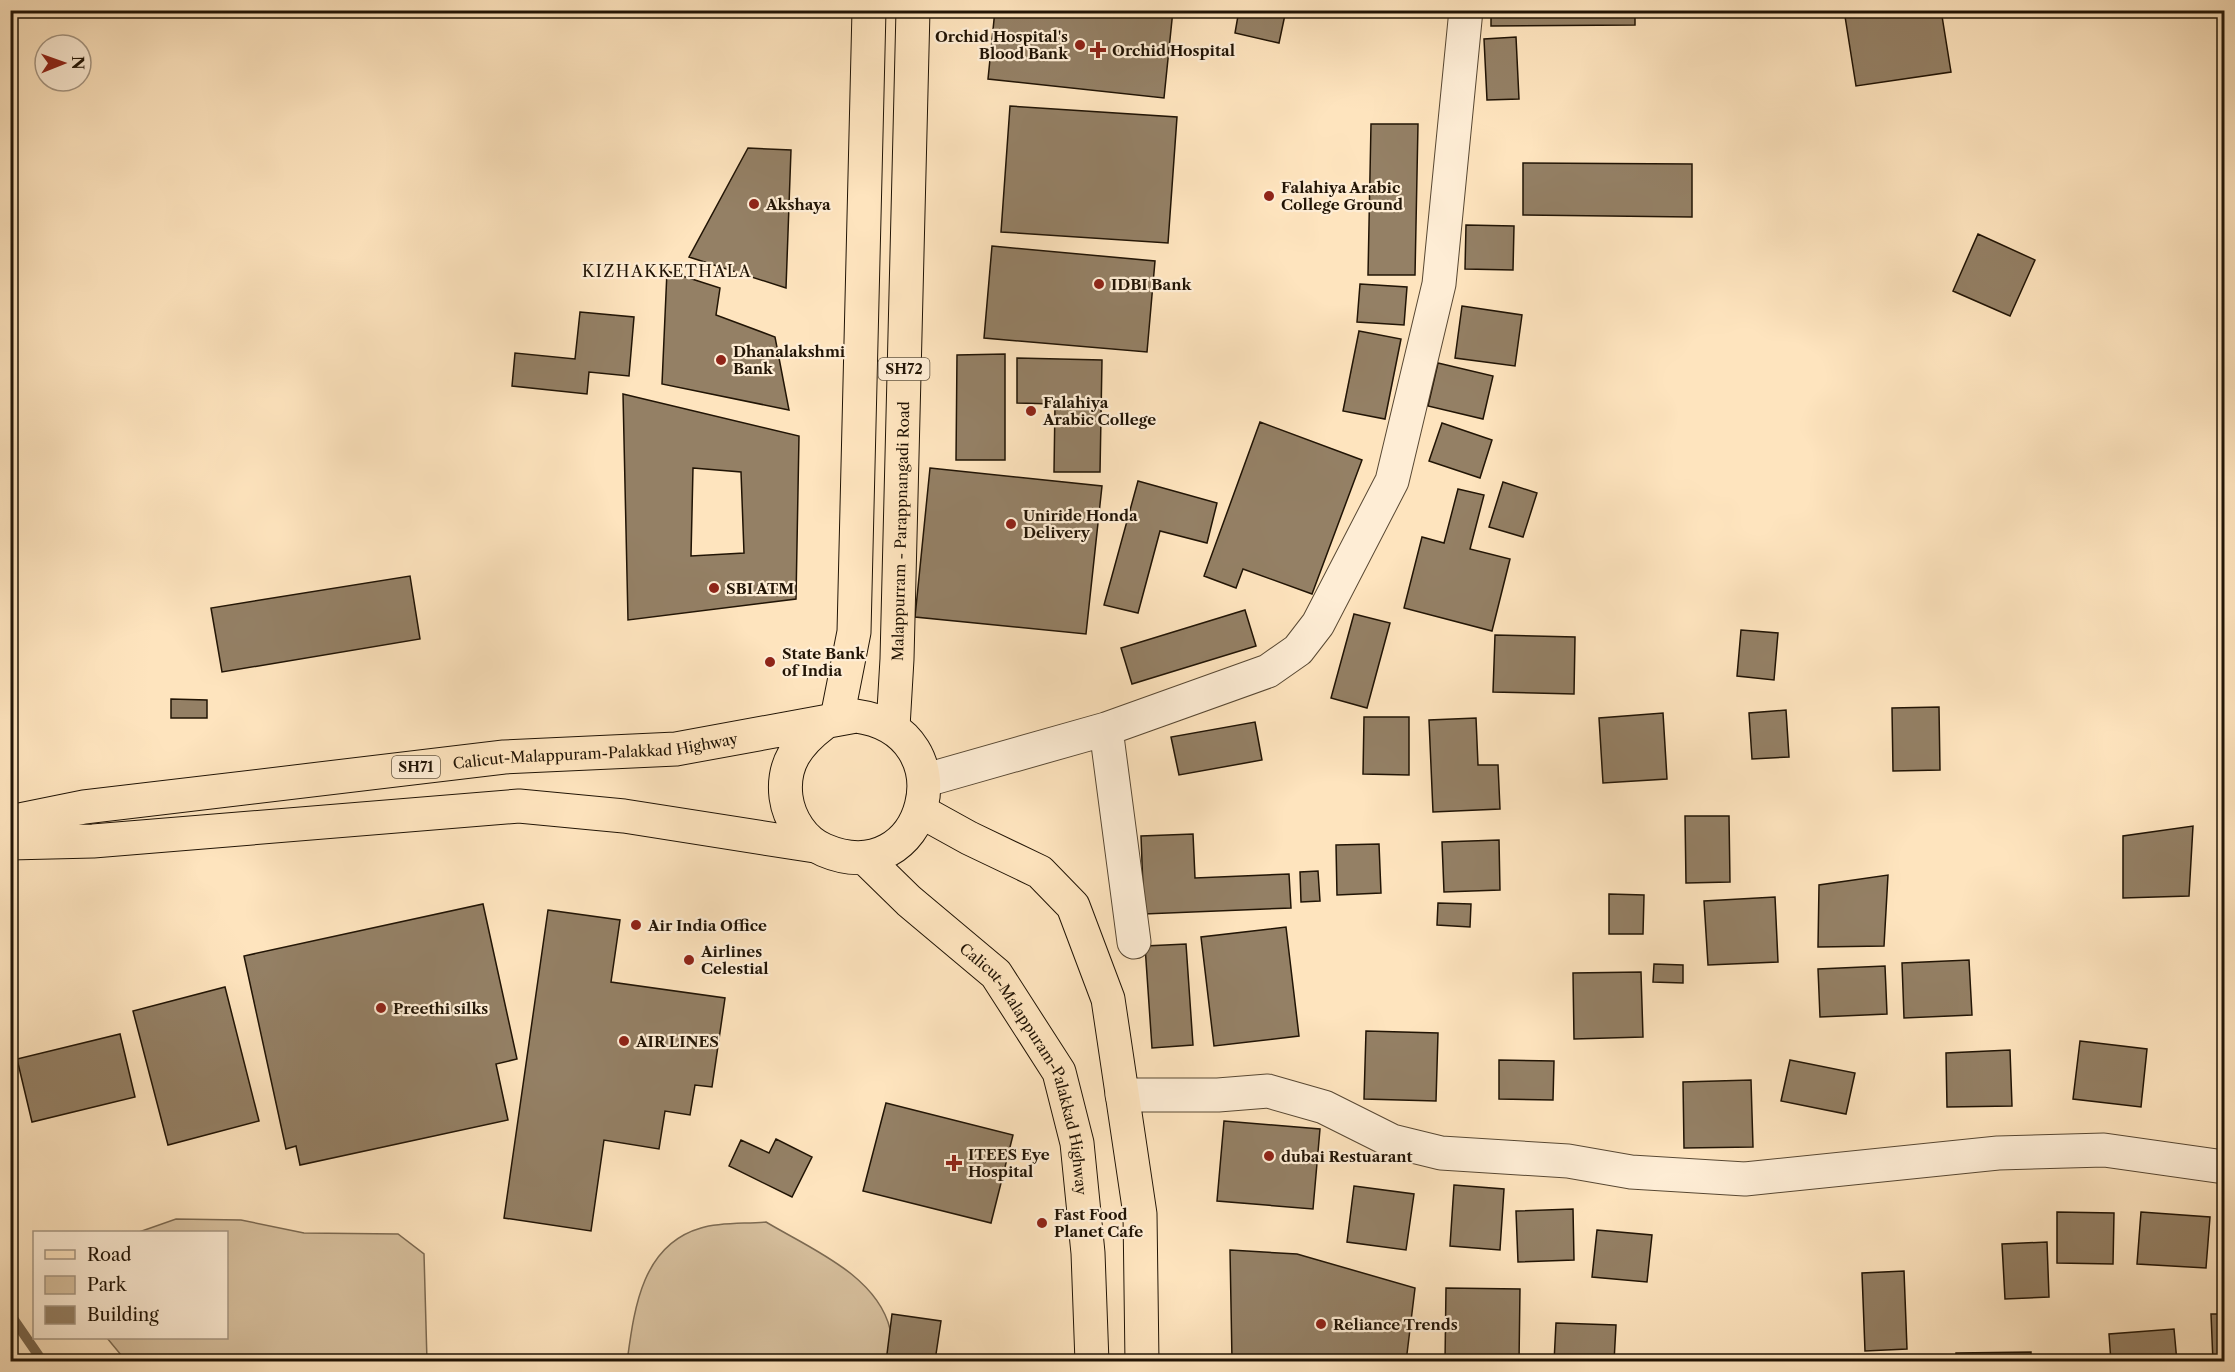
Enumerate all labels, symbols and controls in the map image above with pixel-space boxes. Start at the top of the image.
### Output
place label: Orchid Hospital's Blood Bank [935,27,1069,63]
north arrow [33,33,93,93]
marker: Orchid Hospital's Blood Bank [1073,38,1087,52]
marker: Orchid Hospital [1089,41,1107,59]
place label: Orchid Hospital [1112,41,1235,60]
text: N [68,56,88,70]
place label: Falahiya Arabic College Ground [1281,178,1403,214]
marker: Falahiya Arabic College Ground [1262,189,1276,203]
place label: Akshaya [765,195,831,214]
marker: Akshaya [747,197,761,211]
district label: KIZHAKKETHALA [582,261,752,281]
place label: IDBI Bank [1111,275,1192,294]
marker: IDBI Bank [1092,277,1106,291]
place label: Dhanalakshmi Bank [733,342,846,378]
marker: Dhanalakshmi Bank [714,353,728,367]
road number: SH72 [878,358,930,380]
place label: Falahiya Arabic College [1042,393,1156,429]
street label: Malappurram - Parappnangadi Road [887,401,913,661]
marker: Falahiya Arabic College [1024,404,1038,418]
place label: Uniride Honda Delivery [1023,506,1138,542]
marker: Uniride Honda Delivery [1004,517,1018,531]
place label: SBI ATM [726,579,794,598]
marker: SBI ATM [707,581,721,595]
place label: State Bank of India [782,644,866,680]
marker: State Bank of India [763,655,777,669]
street label: Calicut-Malappuram-Palakkad Highway [452,728,740,773]
road number: SH71 [392,756,440,778]
place label: Air India Office [647,916,767,935]
marker: Air India Office [629,918,643,932]
street label: Calicut-Malappuram-Palakkad Highway [956,938,1092,1197]
place label: Airlines Celestial [700,942,769,978]
marker: Airlines Celestial [682,953,696,967]
place label: Preethi silks [393,999,488,1018]
marker: Preethi silks [374,1001,388,1015]
place label: AIR LINES [635,1032,719,1051]
marker: AIR LINES [617,1034,631,1048]
place label: ITEES Eye Hospital [968,1145,1050,1181]
place label: dubai Restuarant [1281,1147,1413,1166]
marker: dubai Restuarant [1262,1149,1276,1163]
marker: ITEES Eye Hospital [945,1154,963,1172]
place label: Fast Food Planet Cafe [1054,1205,1143,1241]
marker: Fast Food Planet Cafe [1035,1216,1049,1230]
legend [33,1231,228,1339]
text: Road [87,1244,132,1266]
text: Park [87,1274,128,1296]
text: Building [87,1304,159,1326]
place label: Reliance Trends [1333,1315,1458,1334]
marker: Reliance Trends [1314,1317,1328,1331]

